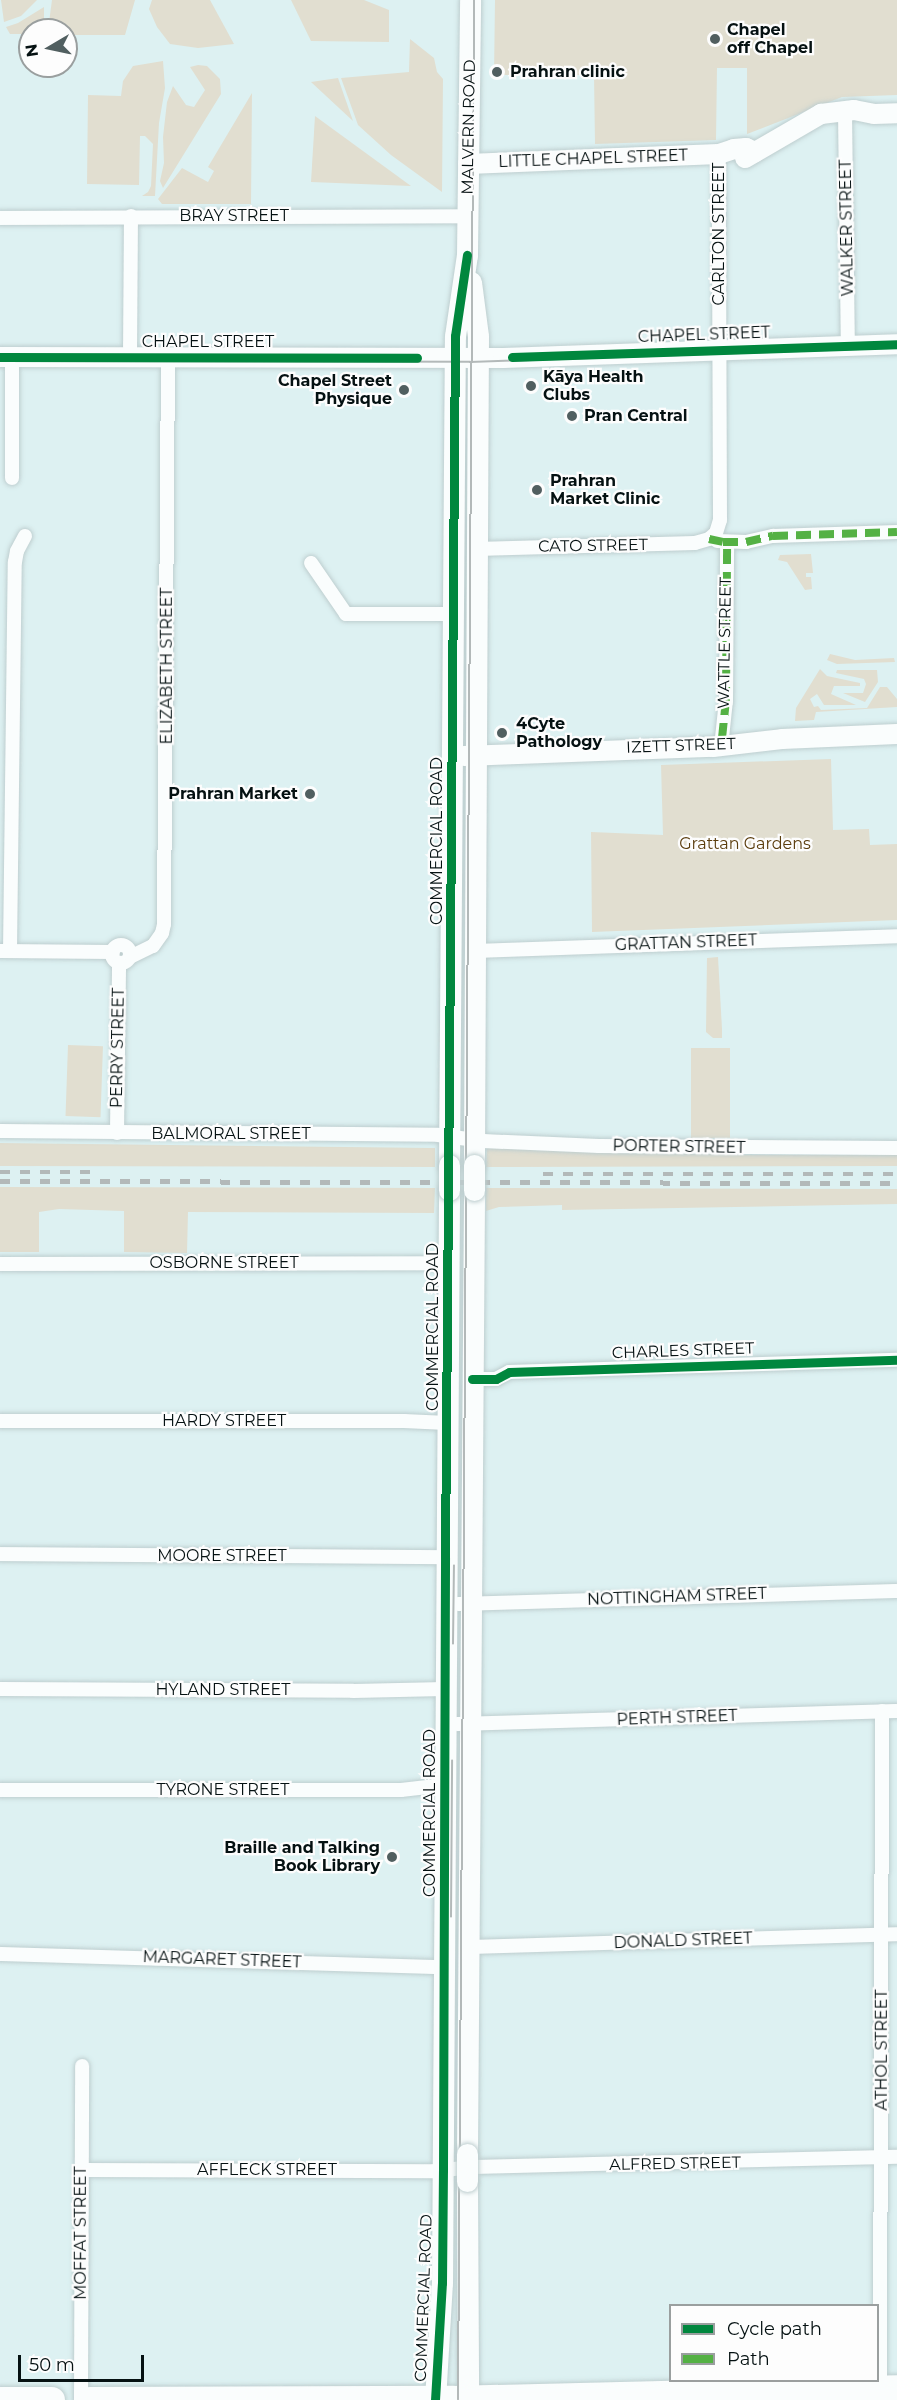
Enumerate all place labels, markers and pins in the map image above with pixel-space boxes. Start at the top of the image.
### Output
place label: Chapel off Chapel [727,20,813,58]
marker: Chapel off Chapel [708,32,722,46]
place label: Prahran clinic [510,62,625,82]
marker: Prahran clinic [488,63,506,81]
place label: Kāya Health Clubs [543,367,643,405]
place label: Chapel Street Physique [278,371,392,409]
marker: Kāya Health Clubs [524,379,538,393]
marker: Chapel Street Physique [397,383,411,397]
place label: Pran Central [584,406,688,426]
marker: Pran Central [565,409,579,423]
place label: Prahran Market Clinic [550,471,660,509]
marker: Prahran Market Clinic [528,481,546,499]
place label: 4Cyte Pathology [516,714,602,752]
marker: 4Cyte Pathology [493,724,511,742]
place label: Prahran Market [168,784,298,804]
marker: Prahran Market [303,787,317,801]
place label: Braille and Talking Book Library [224,1838,380,1876]
marker: Braille and Talking Book Library [385,1850,399,1864]

